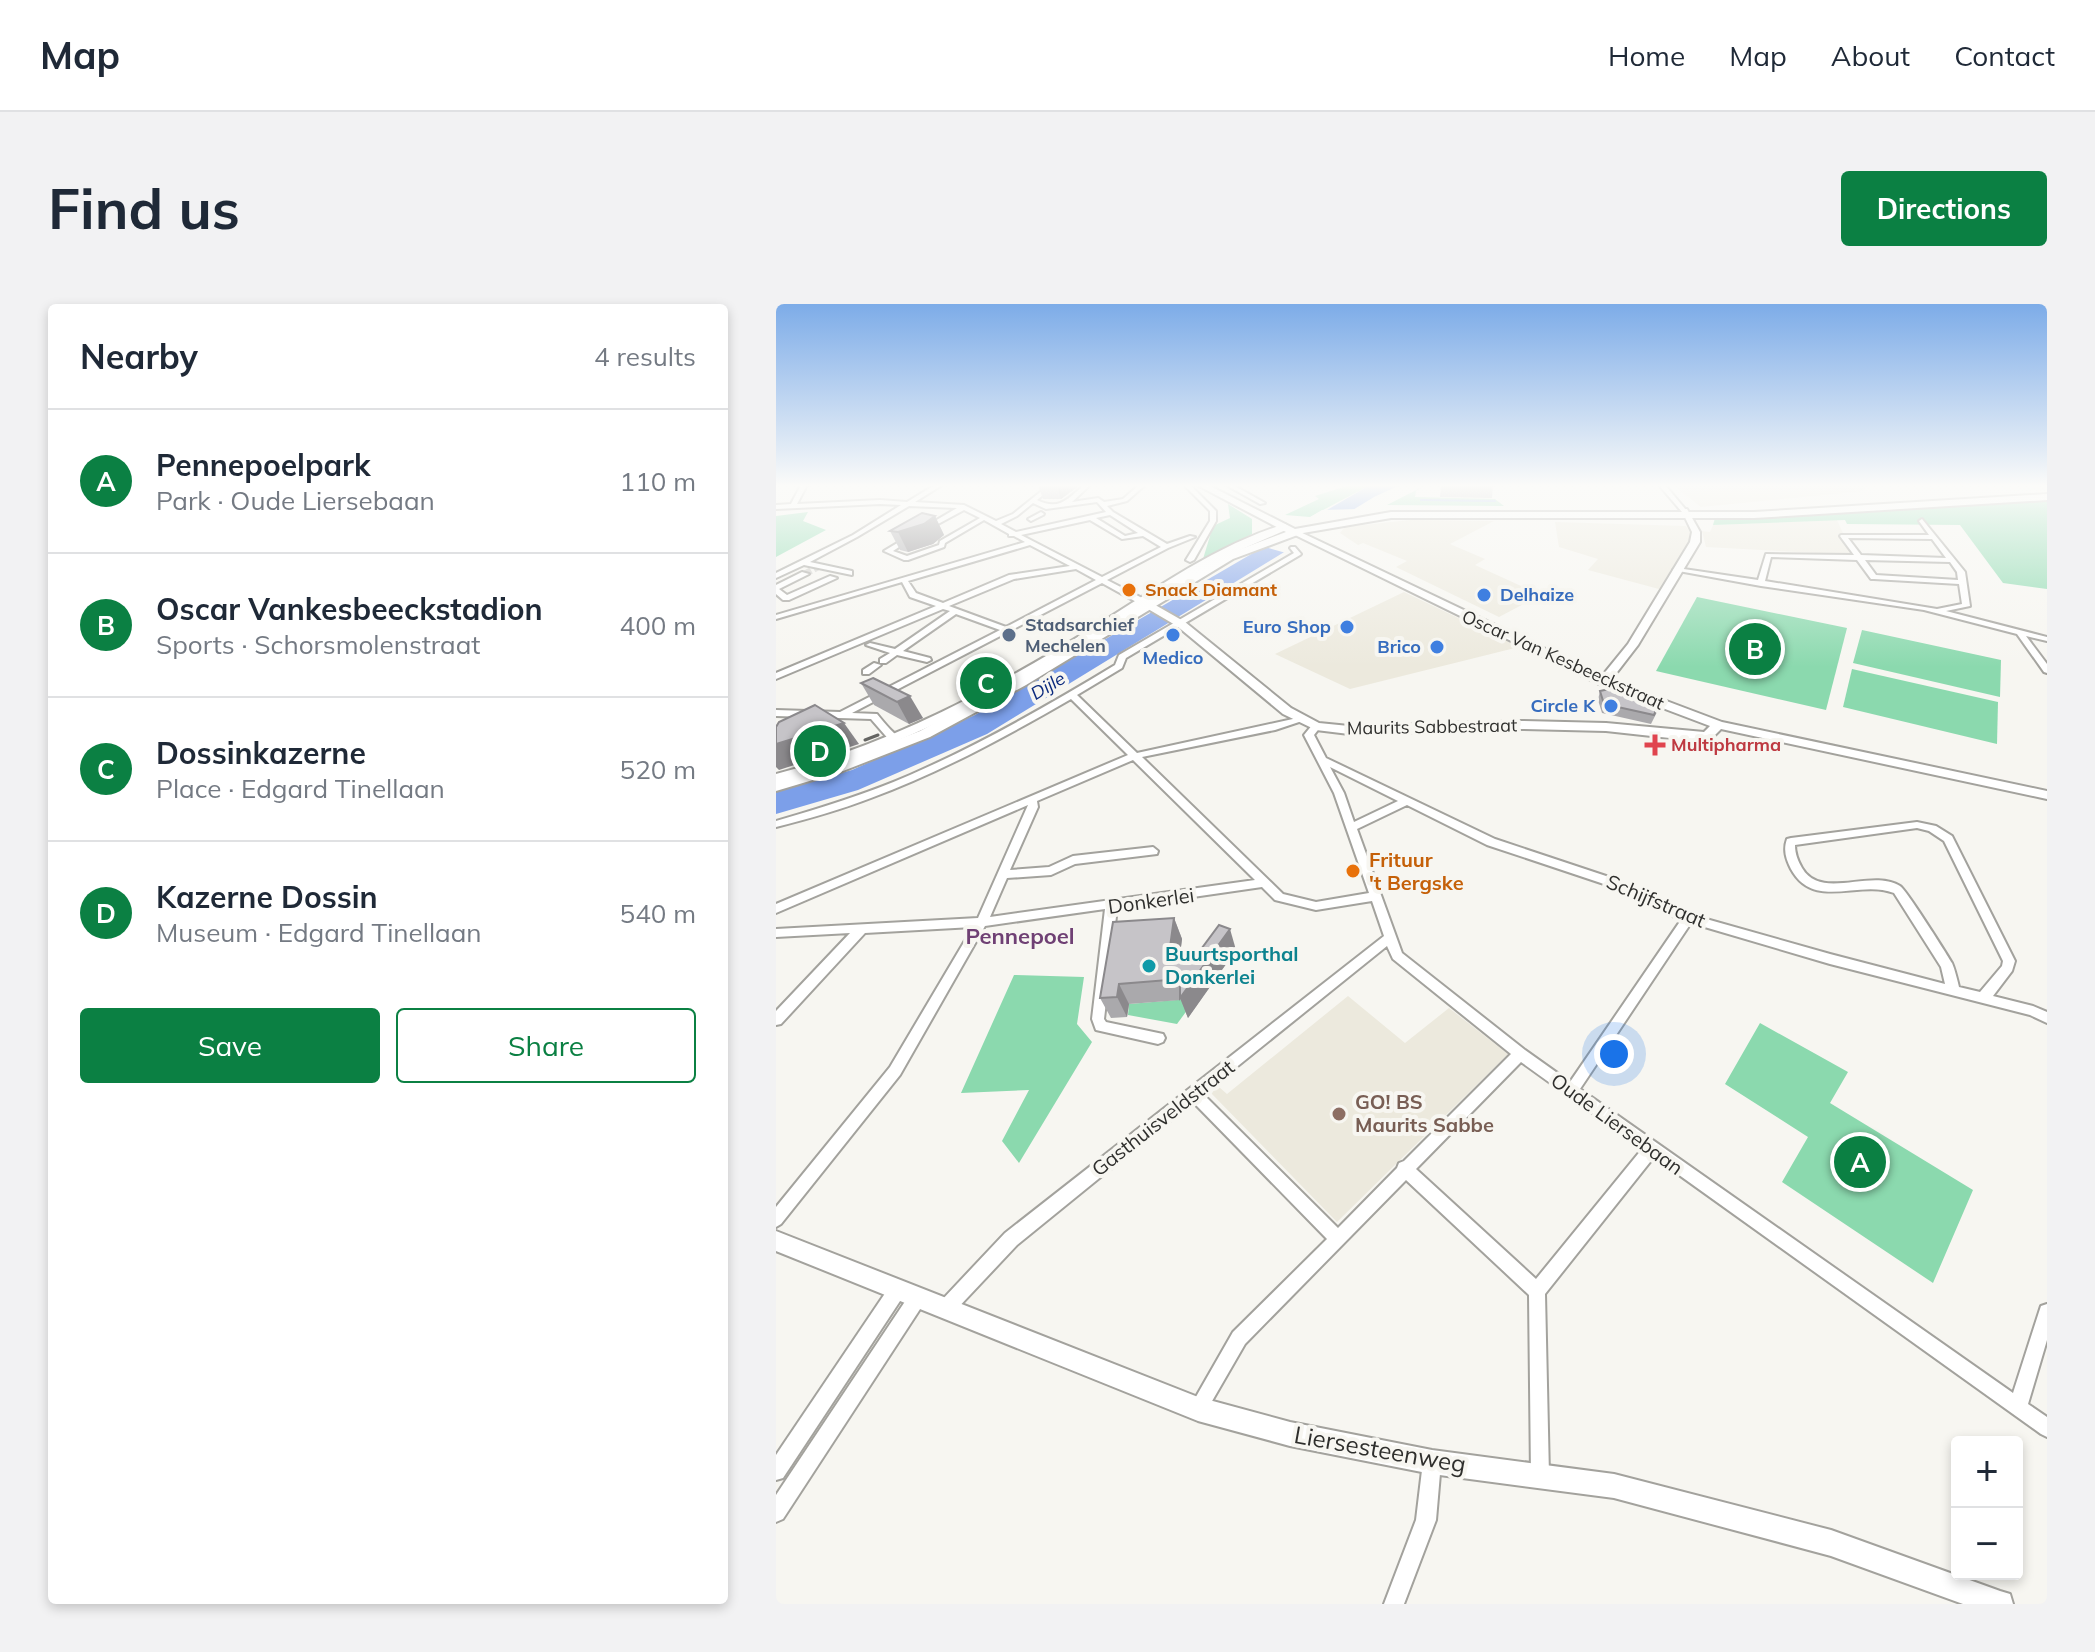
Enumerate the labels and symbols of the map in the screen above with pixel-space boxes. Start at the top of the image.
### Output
place label: Snack Diamant [1145,578,1277,601]
marker: Snack Diamant [1120,581,1138,599]
place label: Delhaize [1500,583,1574,606]
marker: Delhaize [1475,586,1493,604]
street label: Oscar Van Kesbeeckstraat [1458,604,1668,715]
place label: Stadsarchief Mechelen [1025,613,1134,657]
place label: Euro Shop [1243,615,1331,638]
marker: Euro Shop [1338,618,1356,636]
pin: B [1729,619,1781,679]
marker: Stadsarchief Mechelen [1000,626,1018,644]
marker: Medico [1164,626,1182,644]
place label: Brico [1377,635,1421,658]
marker: Brico [1428,638,1446,656]
place label: Medico [1143,646,1203,669]
pin: C [960,653,1012,713]
water label: Dijle [1026,666,1069,705]
place label: Circle K [1530,694,1596,717]
marker: Circle K [1602,697,1620,715]
street label: Maurits Sabbestraat [1347,714,1517,739]
pin: D [794,721,846,781]
place label: Multipharma [1671,733,1781,756]
marker: Multipharma [1646,736,1664,754]
place label: Frituur 't Bergske [1369,847,1464,895]
marker: Frituur 't Bergske [1344,862,1362,880]
street label: Schijfstraat [1603,868,1710,933]
street label: Donkerlei [1106,882,1196,919]
district label: Pennepoel [965,922,1075,950]
place label: Buurtsporthal Donkerlei [1165,941,1299,989]
marker: Buurtsporthal Donkerlei [1140,957,1158,975]
your location [1594,1034,1634,1074]
street label: Gasthuisveldstraat [1086,1054,1239,1181]
street label: Oude Liersebaan [1546,1067,1688,1180]
place label: GO! BS Maurits Sabbe [1355,1089,1494,1137]
marker: GO! BS Maurits Sabbe [1330,1105,1348,1123]
pin: A [1834,1132,1886,1192]
street label: Liersesteenweg [1292,1419,1468,1479]

